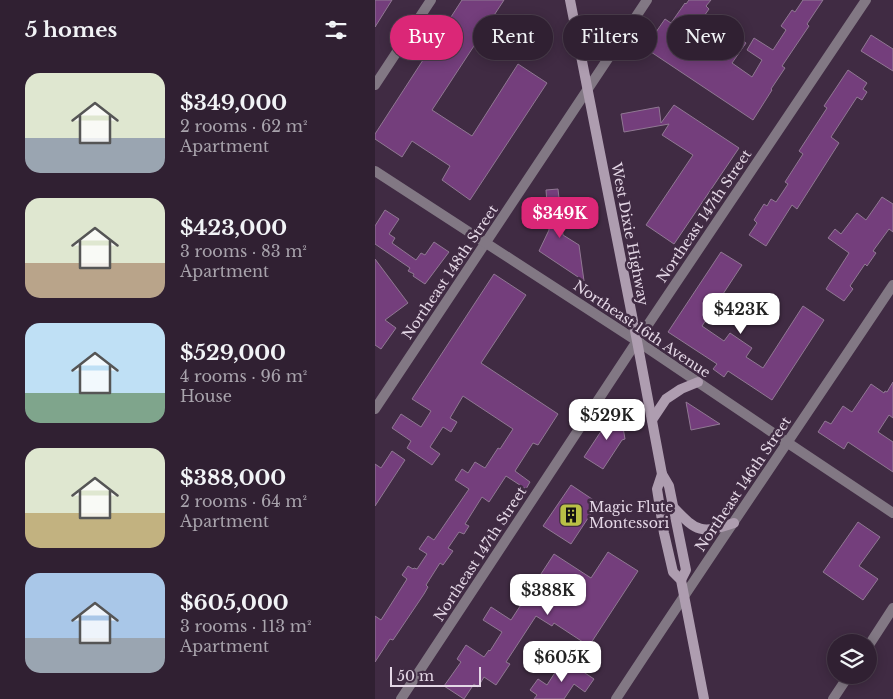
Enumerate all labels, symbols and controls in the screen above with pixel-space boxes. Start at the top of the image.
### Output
chip: Buy [390,15,463,60]
chip: Rent [473,15,553,60]
chip: Filters [563,15,657,60]
chip: New [667,15,744,60]
icon: filters [322,16,350,44]
text: 5 homes [25,17,117,43]
text: $349,000 [180,90,287,116]
icon: home [65,93,125,153]
text: 2 rooms · 62 m² [180,116,307,136]
text: Apartment [180,136,269,156]
street label: Northeast 147th Street [653,145,756,286]
street label: West Dixie Highway [607,160,653,307]
pin: $349K [525,196,595,239]
street label: Northeast 148th Street [398,201,502,343]
text: $349K [532,203,588,223]
text: $423,000 [180,215,287,241]
icon: home [65,218,125,278]
text: 3 rooms · 83 m² [180,241,307,261]
text: Apartment [180,261,269,281]
street label: Northeast 16th Avenue [570,276,714,382]
pin: $423K [706,292,776,335]
text: $423K [714,299,768,319]
text: $529,000 [180,340,286,366]
icon: home [65,343,125,403]
text: 4 rooms · 96 m² [180,366,307,386]
text: House [180,386,232,406]
pin: $529K [572,398,642,441]
text: $529K [580,405,634,425]
street label: Northeast 146th Street [691,413,795,555]
text: $388,000 [180,465,286,491]
icon: home [65,468,125,528]
street label: Northeast 147th Street [430,483,531,625]
text: 2 rooms · 64 m² [180,491,307,511]
place label: Magic Flute Montessori [589,498,673,532]
building icon: Magic Flute Montessori [558,502,584,528]
text: Apartment [180,511,269,531]
pin: $388K [513,574,583,616]
text: $388K [521,580,575,600]
text: $605,000 [180,590,289,616]
icon: home [65,593,125,653]
text: 3 rooms · 113 m² [180,616,311,636]
map controls [827,634,877,684]
button: layers [827,634,877,684]
text: Apartment [180,636,269,656]
pin: $605K [527,640,597,683]
text: $605K [534,647,590,667]
scale bar [390,664,481,687]
text: 50 m [397,667,434,685]

